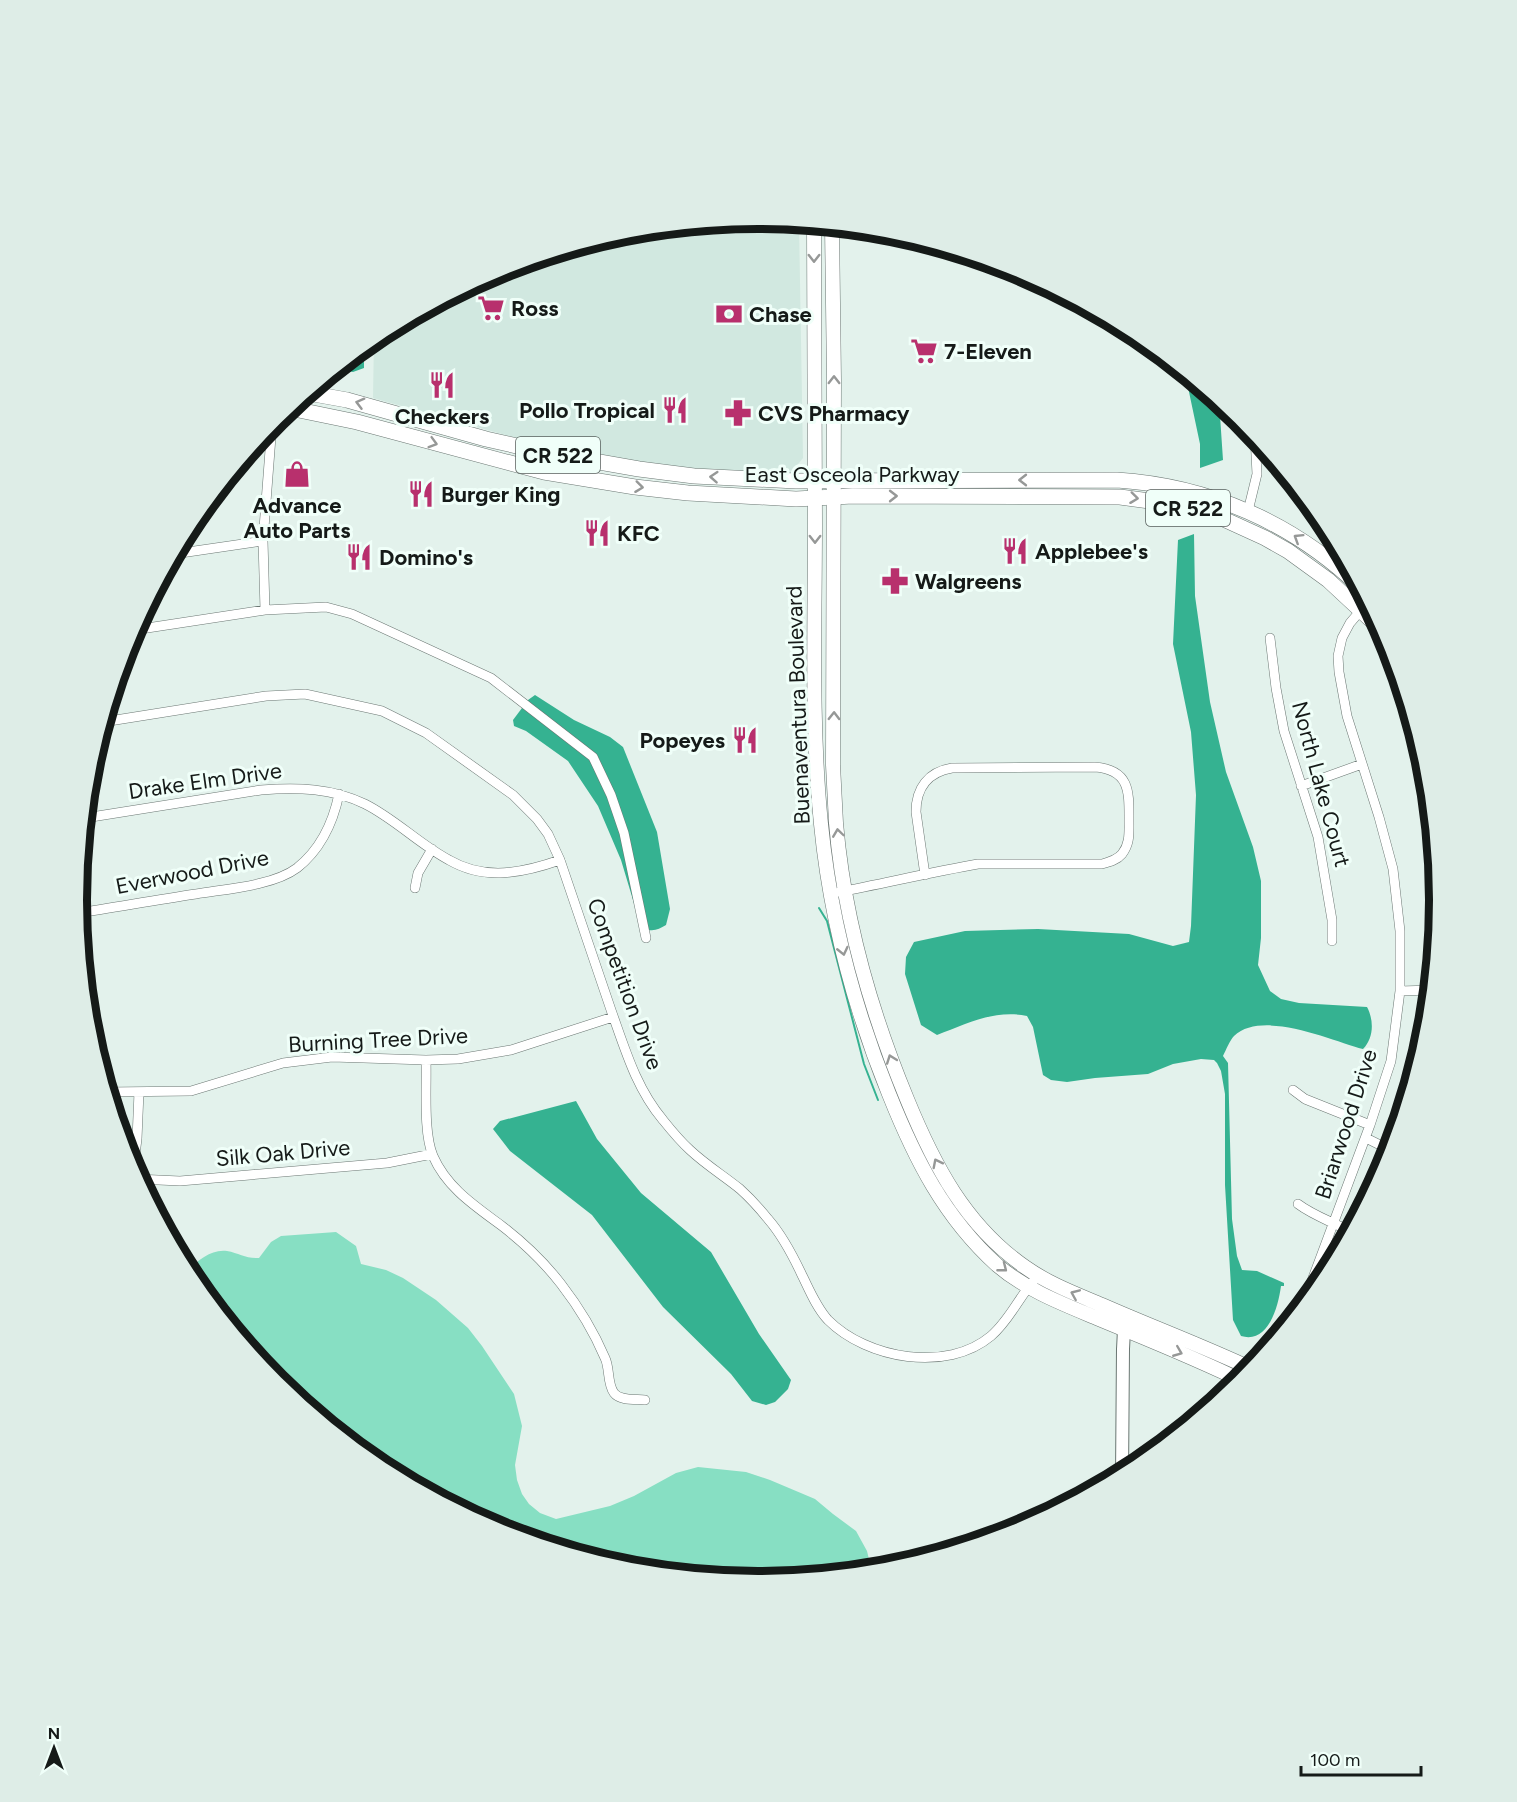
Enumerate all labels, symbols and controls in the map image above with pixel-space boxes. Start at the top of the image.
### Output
one-way arrow [808,254,820,263]
supermarket icon: Ross [476,293,506,323]
place label: Ross [511,295,558,322]
bank icon: Chase [714,299,744,329]
place label: Chase [749,301,812,328]
supermarket icon: 7-Eleven [909,336,939,366]
place label: 7-Eleven [944,338,1032,365]
restaurant icon: Checkers [427,370,457,400]
one-way arrow [828,375,840,384]
restaurant icon: Pollo Tropical [660,395,690,425]
place label: Pollo Tropical [519,397,655,424]
one-way arrow [355,398,365,411]
pharmacy icon: CVS Pharmacy [723,398,753,428]
place label: CVS Pharmacy [758,400,910,427]
place label: Checkers [395,403,489,430]
one-way arrow [427,436,438,448]
road number: CR 522 [516,437,600,473]
shop icon: Advance Auto Parts [282,459,312,489]
street label: East Osceola Parkway [744,461,960,488]
one-way arrow [710,471,719,484]
one-way arrow [1019,474,1028,486]
restaurant icon: Burger King [406,479,436,509]
place label: Burger King [441,481,560,508]
one-way arrow [635,481,644,493]
one-way arrow [888,490,897,502]
road number: CR 522 [1146,490,1230,526]
place label: Advance Auto Parts [243,492,351,544]
one-way arrow [1130,492,1139,504]
restaurant icon: KFC [582,518,612,548]
place label: KFC [617,520,660,547]
one-way arrow [1294,533,1304,545]
one-way arrow [809,535,821,544]
restaurant icon: Applebee's [1000,536,1030,566]
place label: Applebee's [1035,538,1148,565]
restaurant icon: Domino's [344,542,374,572]
place label: Domino's [379,544,473,571]
pharmacy icon: Walgreens [880,566,910,596]
place label: Walgreens [915,568,1022,595]
street label: Buenaventura Boulevard [780,585,816,825]
street label: North Lake Court [1286,698,1356,870]
one-way arrow [828,711,840,720]
restaurant icon: Popeyes [730,725,760,755]
place label: Popeyes [639,727,725,754]
street label: Drake Elm Drive [127,757,283,805]
one-way arrow [832,829,844,838]
street label: Everwood Drive [113,844,271,900]
street label: Competition Drive [581,895,669,1073]
one-way arrow [836,946,849,956]
street label: Burning Tree Drive [287,1022,469,1058]
street label: Briarwood Drive [1309,1045,1383,1203]
one-way arrow [886,1055,899,1065]
street label: Silk Oak Drive [215,1134,351,1172]
one-way arrow [932,1158,944,1169]
one-way arrow [996,1261,1007,1272]
one-way arrow [1070,1289,1081,1301]
one-way arrow [1172,1345,1183,1357]
north arrow [24,1718,84,1778]
text: N [48,1724,60,1743]
scale bar [1301,1739,1421,1777]
text: 100 m [1310,1749,1360,1771]

